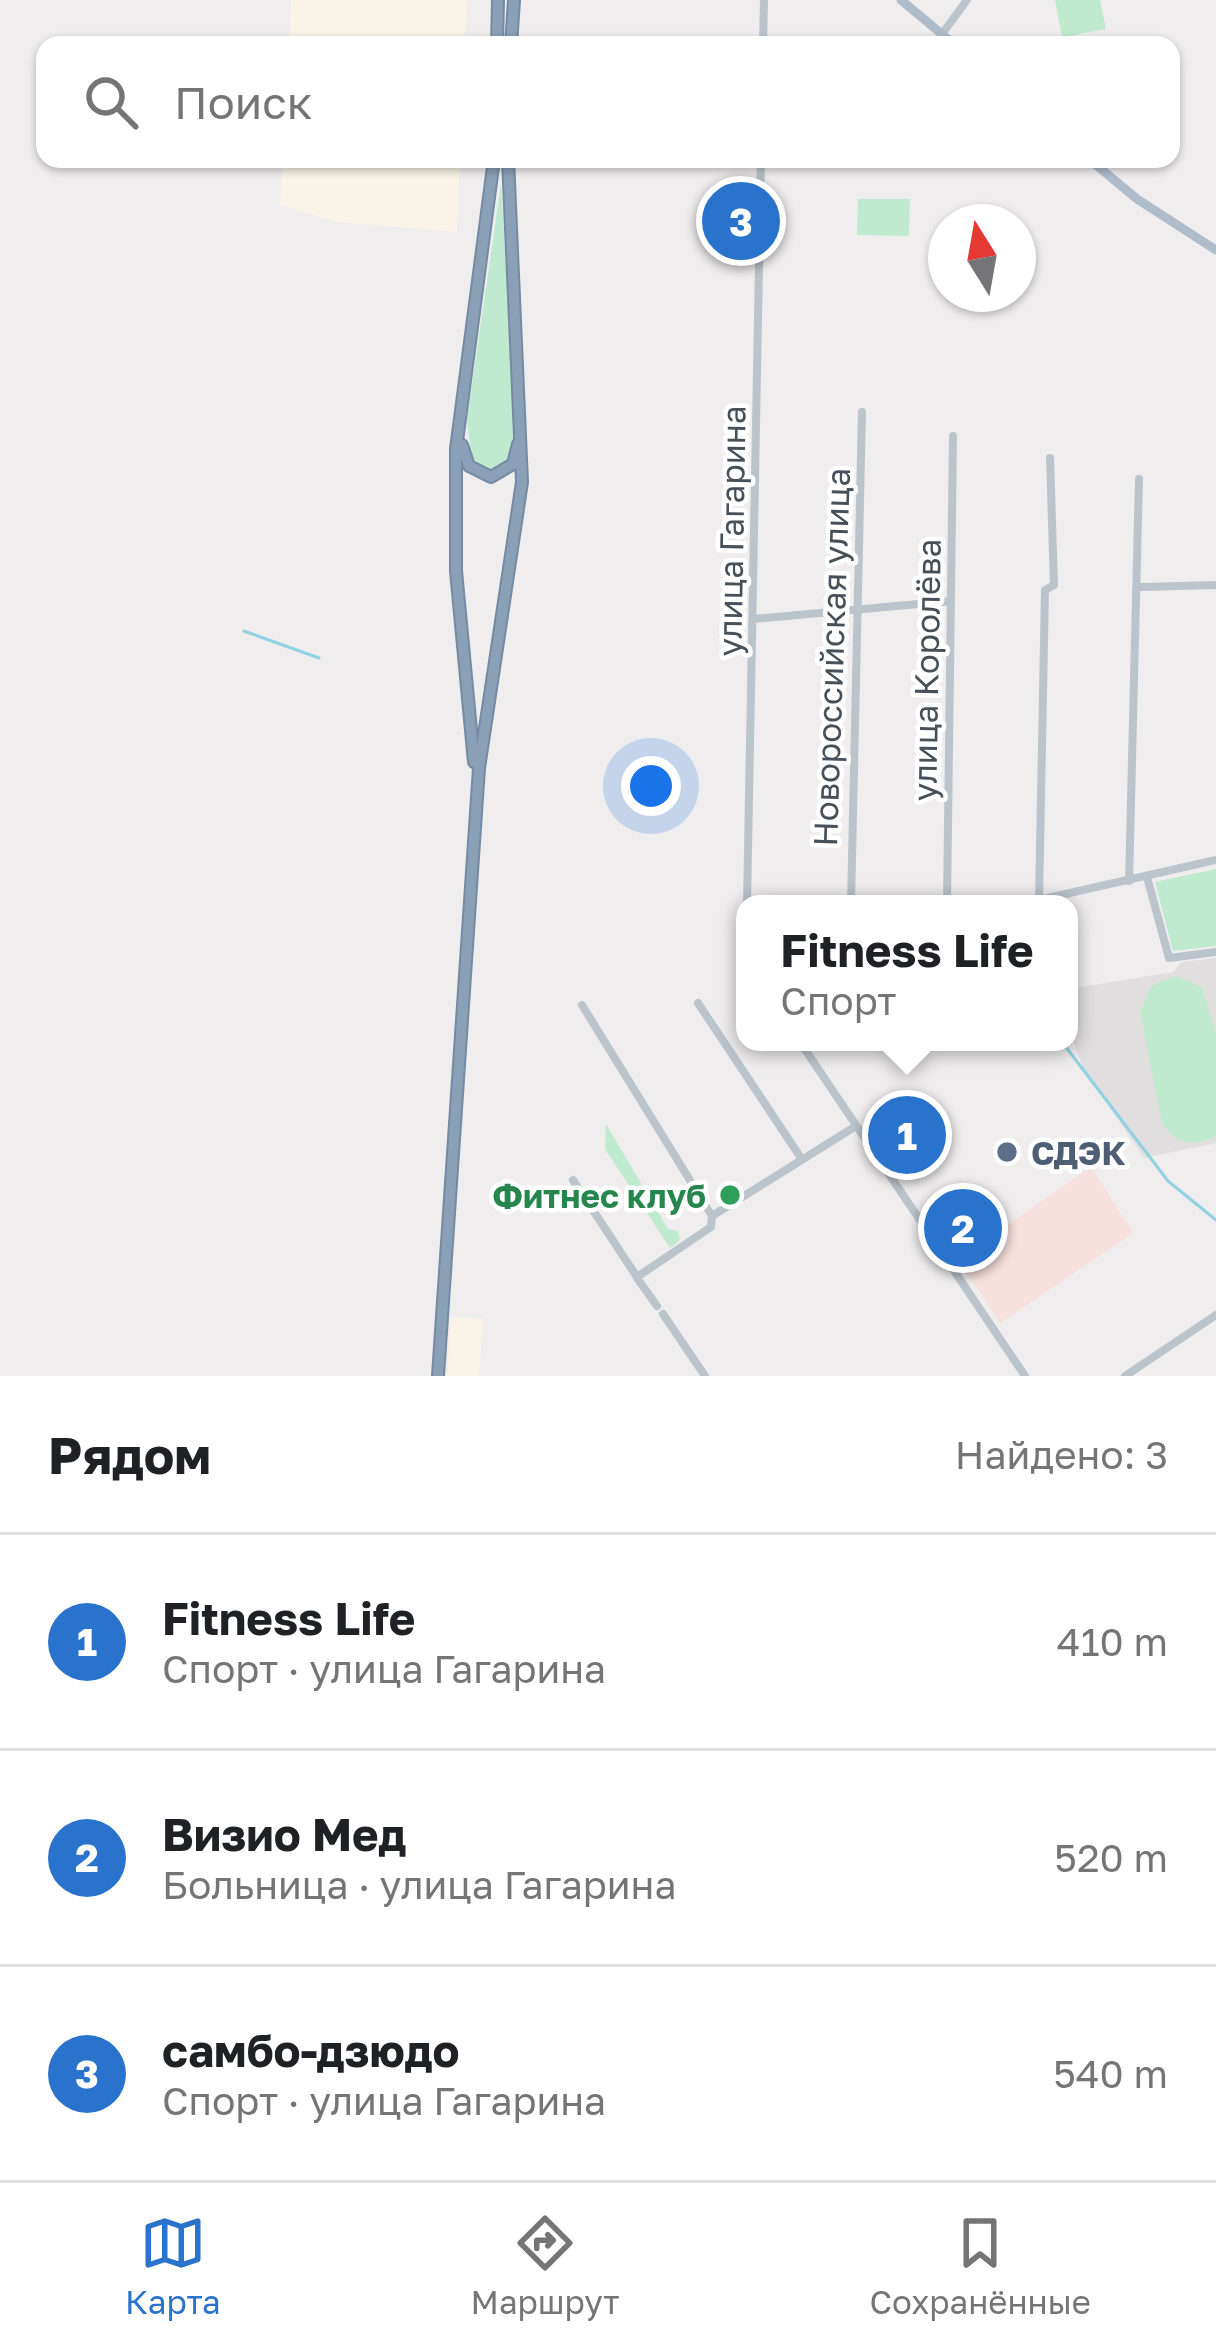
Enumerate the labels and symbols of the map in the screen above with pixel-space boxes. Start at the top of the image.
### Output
pin: 3 [702,176,780,266]
north arrow [928,204,1036,312]
street label: улица Гагарина [709,405,753,657]
street label: Новороссийская улица [805,467,857,847]
street label: улица Королёва [904,538,948,802]
your location [621,756,681,816]
pin: 1 [868,1090,946,1180]
place label: СДЭК [1031,1133,1126,1172]
marker: СДЭК [994,1139,1020,1165]
place label: Фитнес клуб [492,1176,706,1215]
marker: Фитнес клуб [717,1182,743,1208]
pin: 2 [924,1183,1002,1273]

